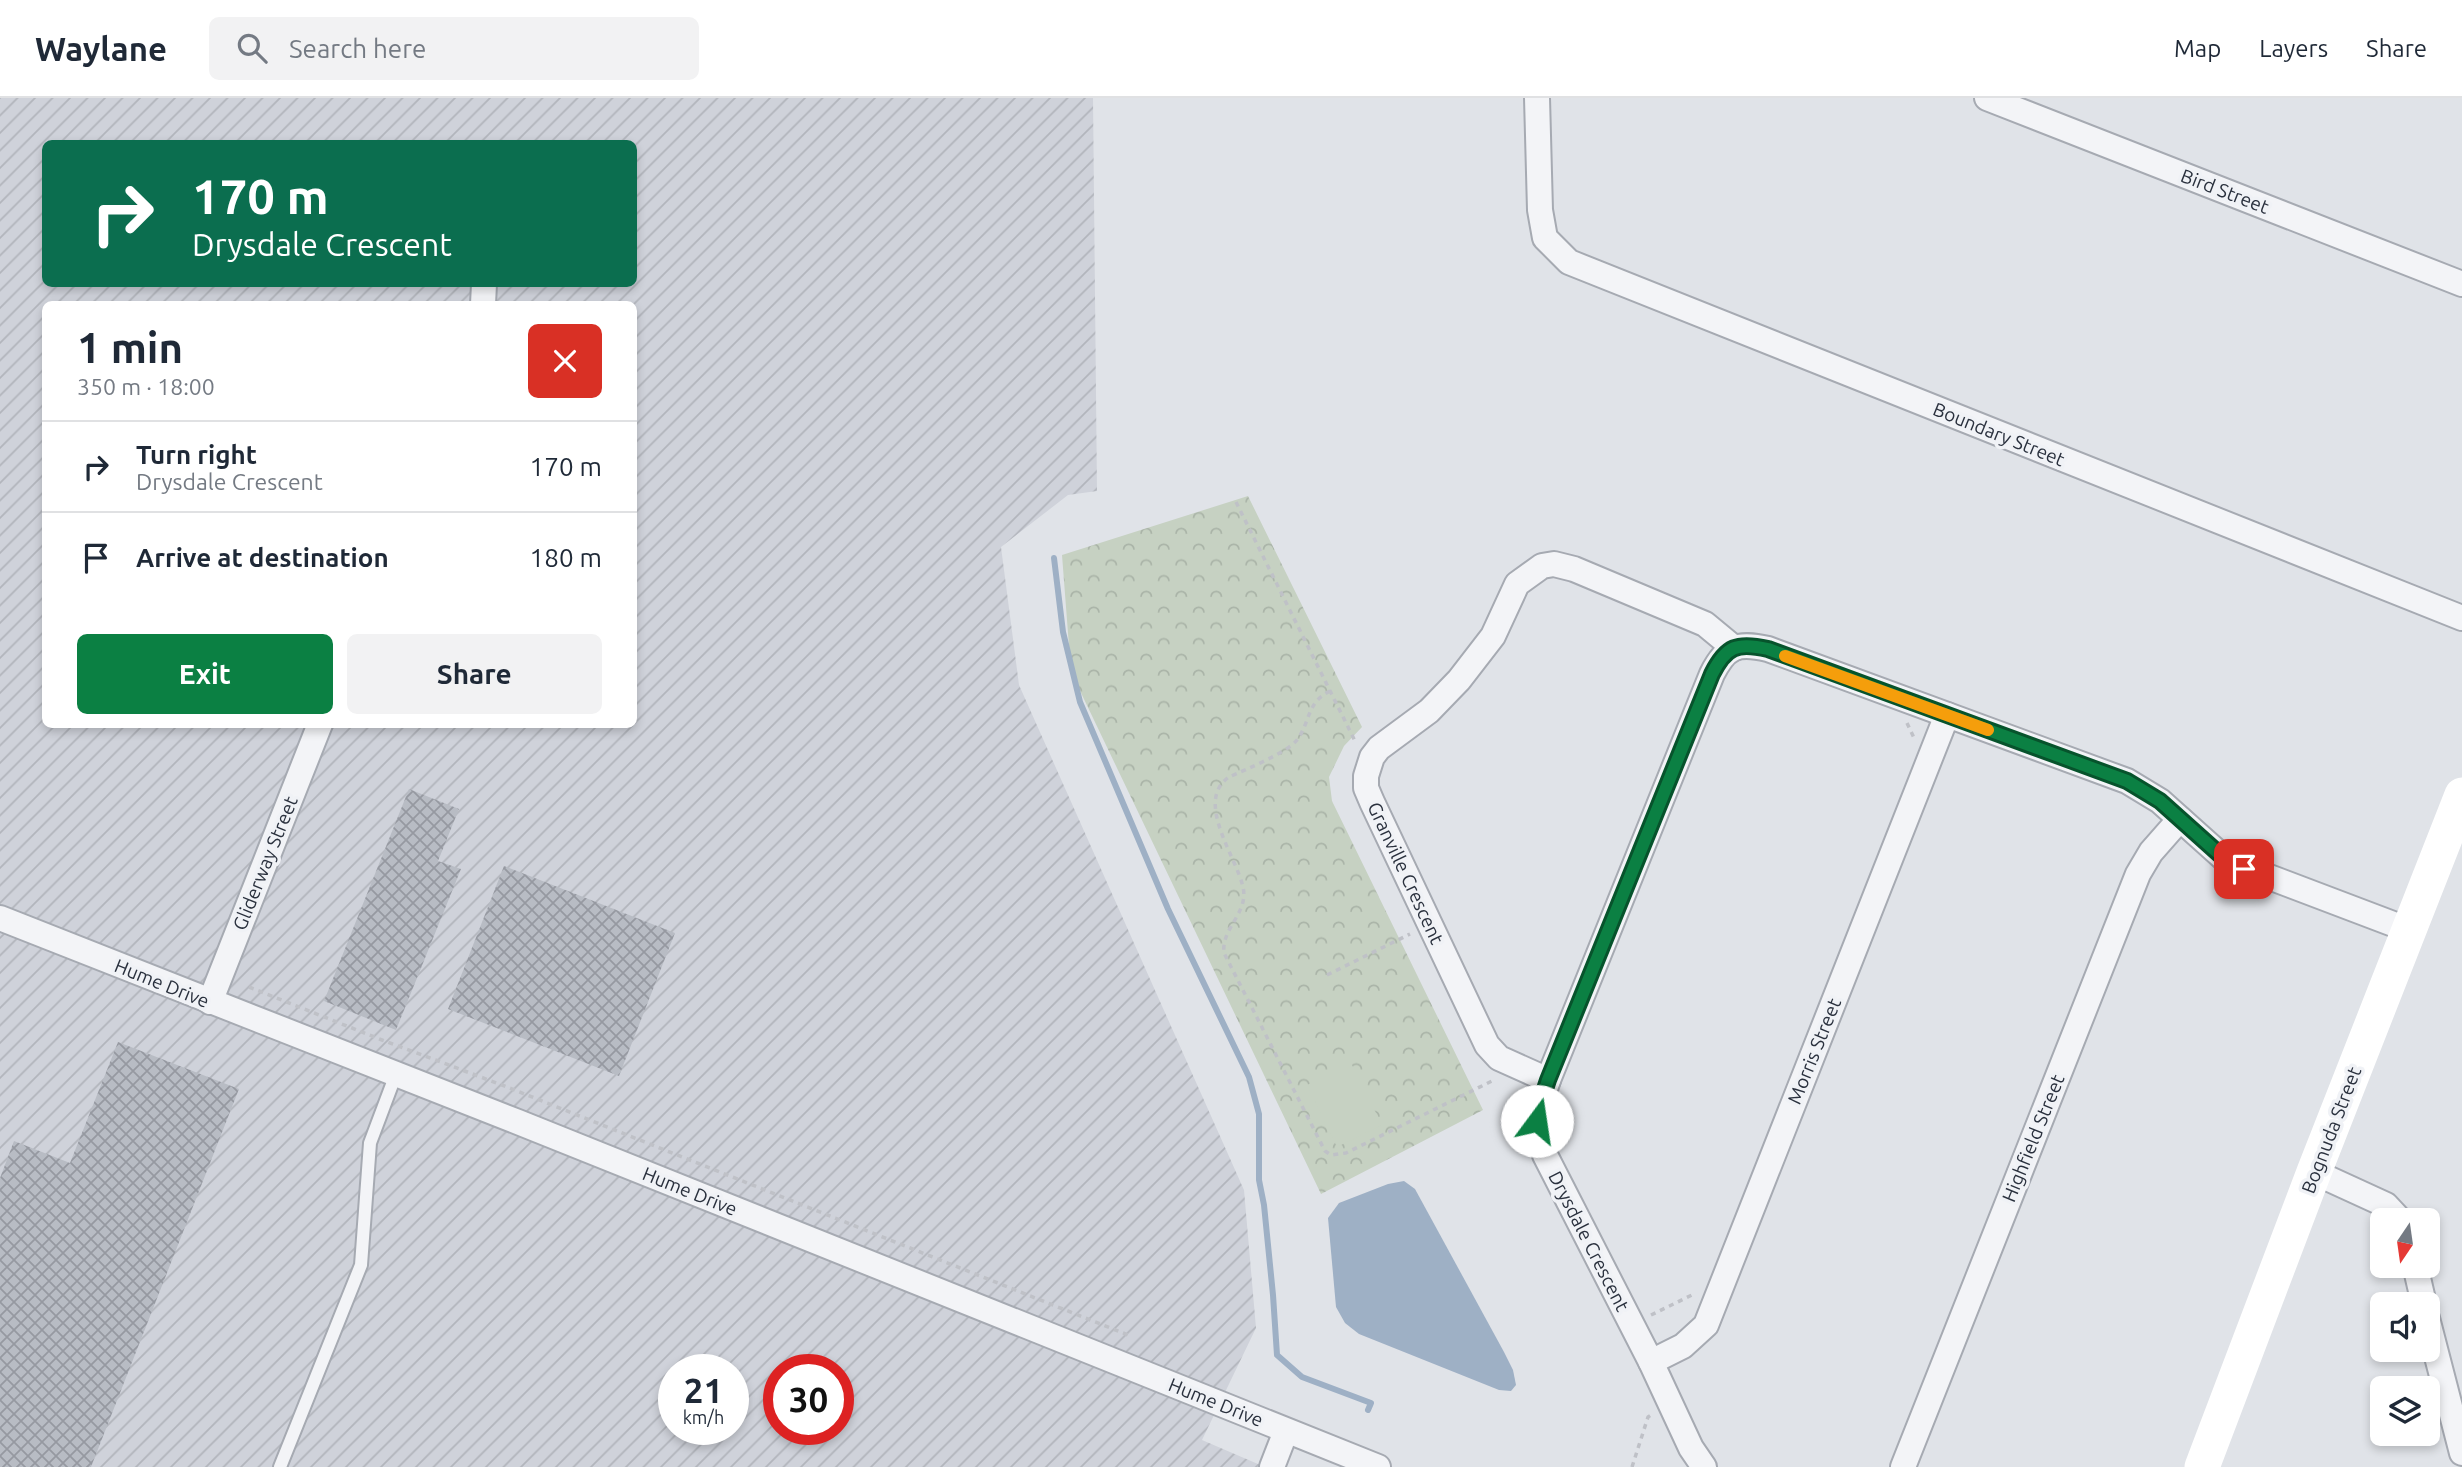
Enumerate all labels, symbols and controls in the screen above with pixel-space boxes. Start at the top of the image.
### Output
search box [209,17,699,80]
icon: search [233,29,271,67]
text: Waylane [35,30,167,67]
text: Search here [289,34,426,63]
text: Map [2174,35,2221,62]
text: Layers [2259,35,2328,62]
text: Share [2366,35,2427,62]
street label: Bird Street [2178,164,2273,218]
icon: right [77,168,168,259]
text: 170 m [192,168,329,223]
text: Drysdale Crescent [192,226,452,262]
text: 1 min [77,324,183,371]
button: close [528,324,602,398]
text: 350 m · 18:00 [77,374,215,399]
street label: Boundary Street [1930,398,2068,471]
text: Turn right [136,440,257,469]
icon: right [77,448,115,486]
text: 170 m [530,452,602,481]
text: Drysdale Crescent [136,469,323,494]
icon: arrive [77,539,115,577]
text: Arrive at destination [136,543,389,572]
text: 180 m [530,543,602,572]
button: Exit [77,634,333,714]
button: Share [347,634,602,714]
street label: Gliderway Street [228,792,302,933]
street label: Granville Crescent [1363,798,1449,948]
pin [2214,839,2274,899]
icon: arrive [2225,850,2263,888]
street label: Hume Drive [111,954,213,1012]
street label: Morris Street [1783,994,1845,1107]
street label: Bognuda Street [2297,1063,2365,1197]
street label: Highfield Street [1997,1071,2069,1205]
position arrow [1500,1084,1574,1158]
street label: Hume Drive [639,1162,741,1220]
street label: Drysdale Crescent [1544,1167,1634,1315]
north arrow [2370,1208,2440,1278]
map controls [2370,1208,2440,1446]
button: sound [2370,1292,2440,1362]
speed limit sign: 30 [763,1354,854,1445]
text: 21 [684,1370,723,1410]
street label: Hume Drive [1165,1373,1267,1431]
button: layers [2370,1376,2440,1446]
text: km/h [683,1407,724,1427]

